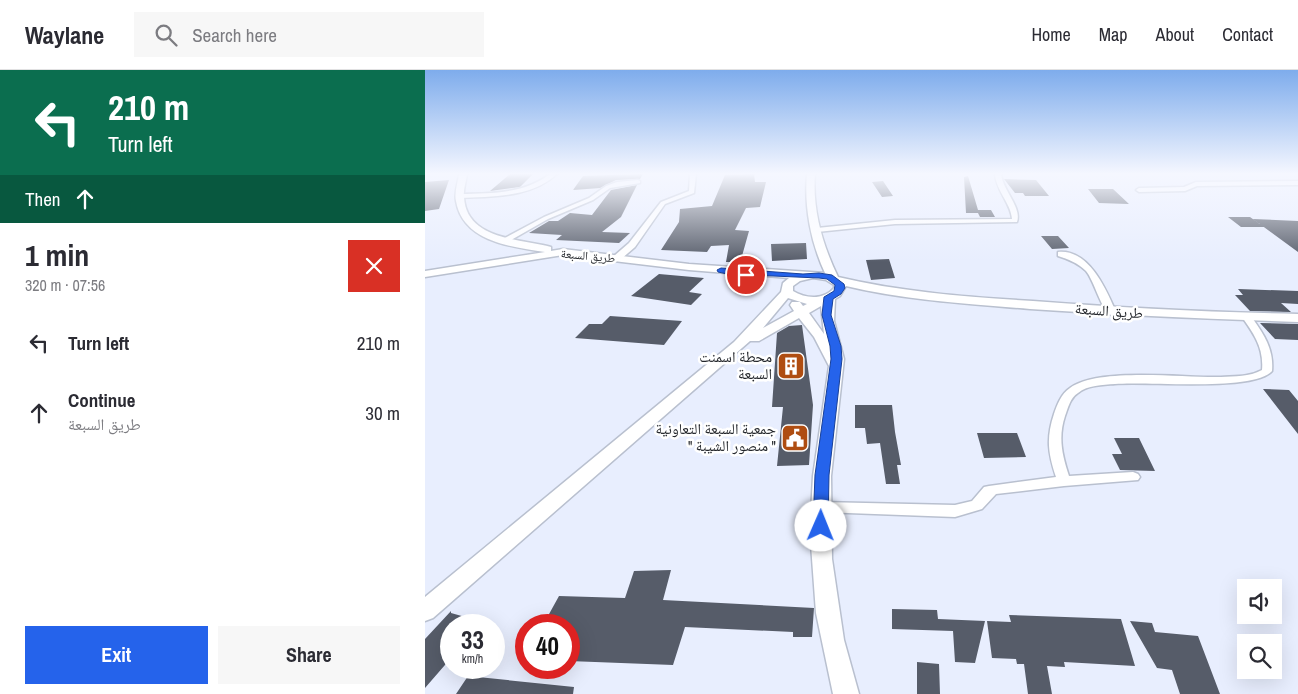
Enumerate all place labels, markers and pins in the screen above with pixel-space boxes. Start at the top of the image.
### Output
pin [725,254,767,296]
place label: محطة اسمنت السبعة [699,346,772,384]
building icon: محطة اسمنت السبعة [776,351,806,381]
place label: جمعية السبعة التعاونية " منصور الشيبة " [655,418,776,456]
public building icon: جمعية السبعة التعاونية " منصور الشيبة " [780,423,810,453]

